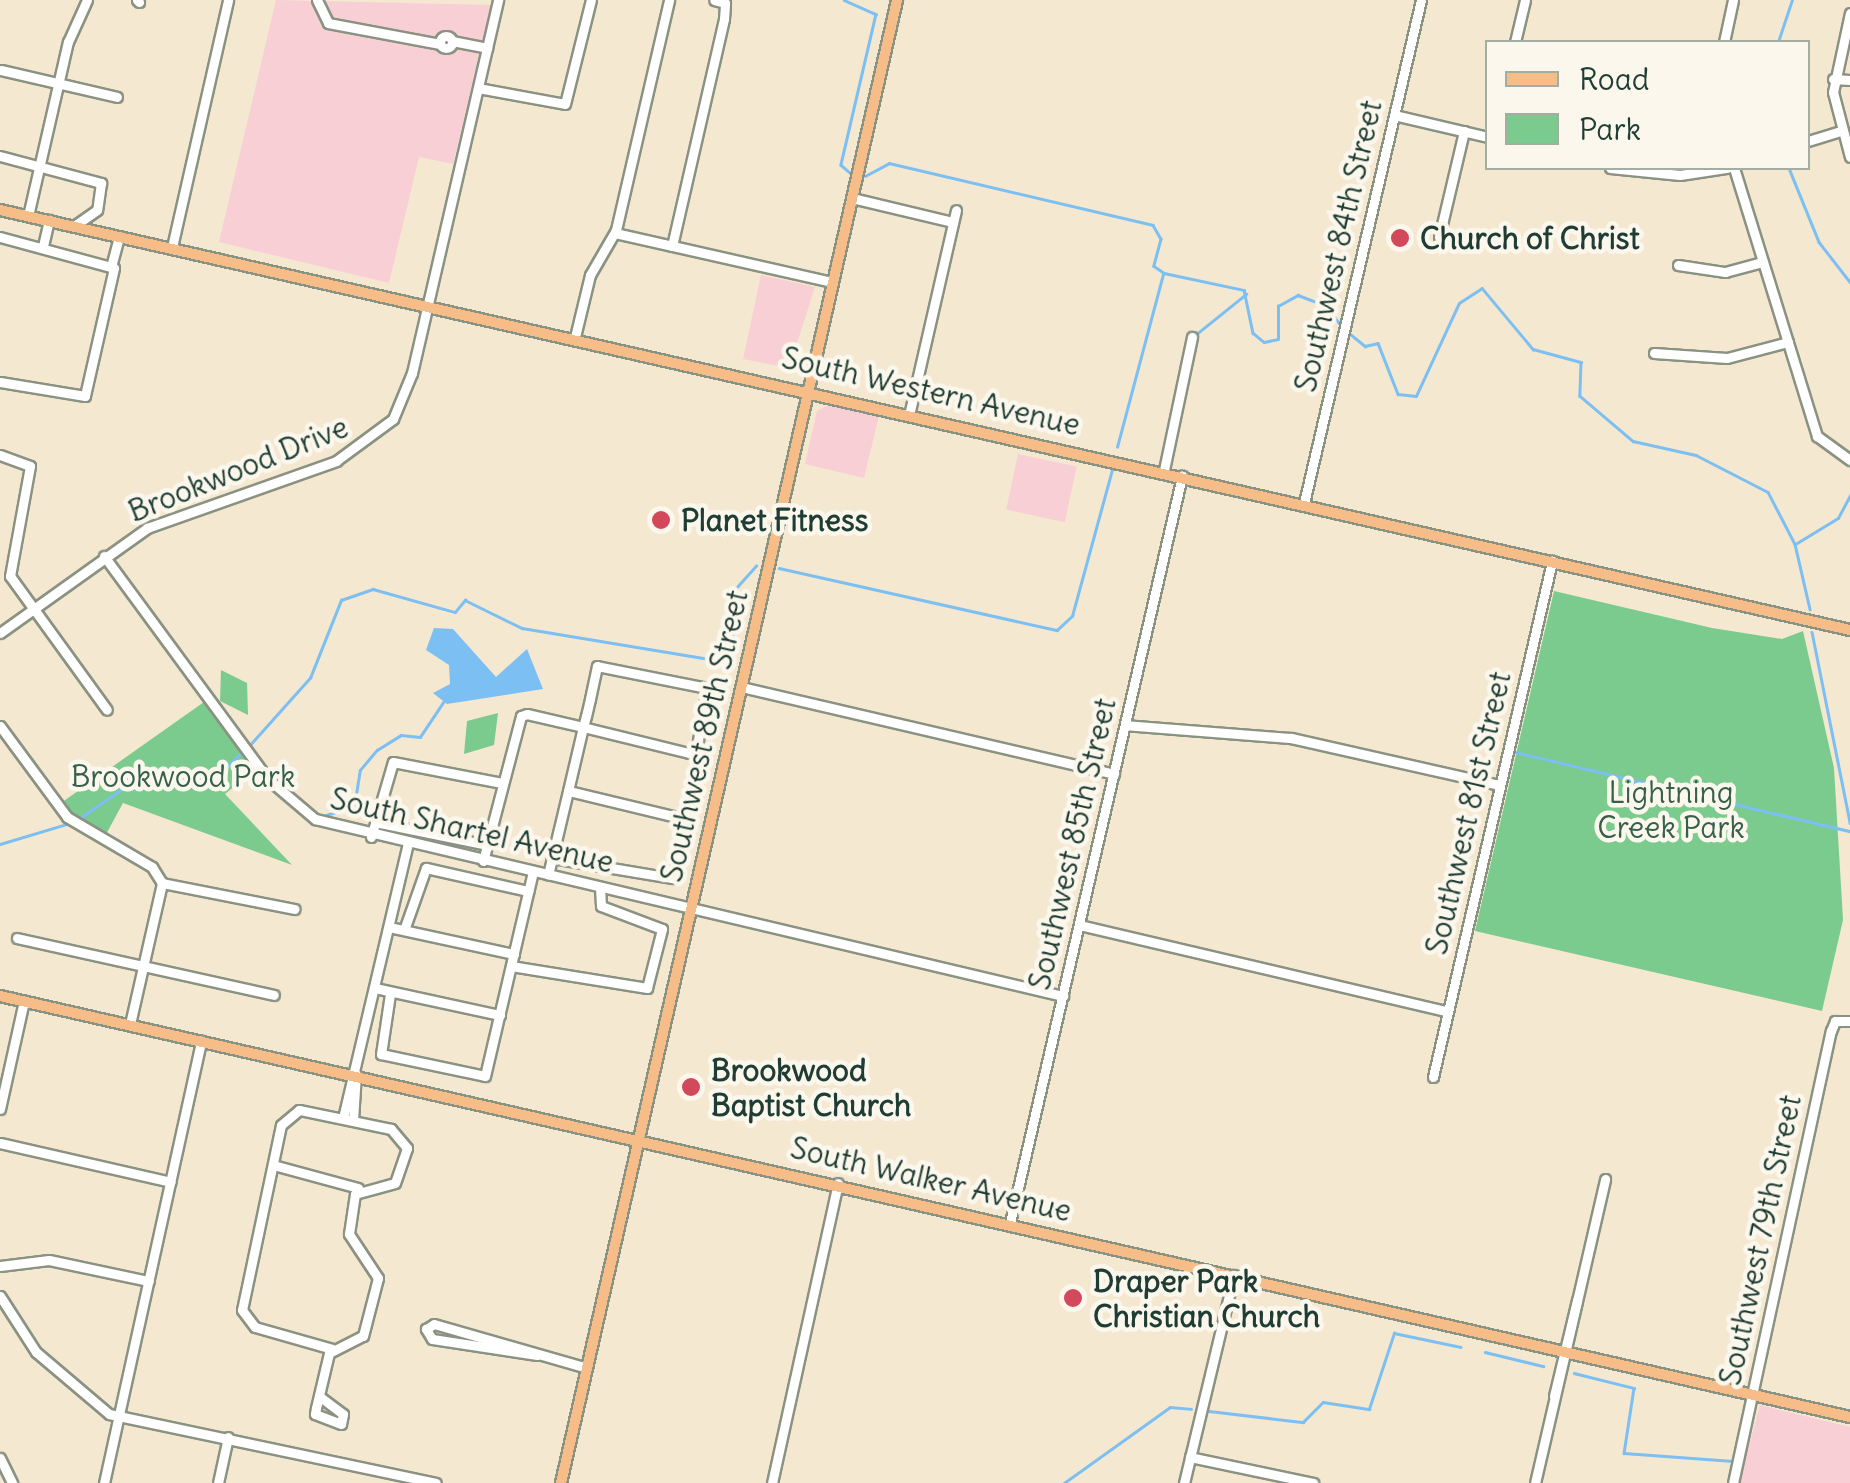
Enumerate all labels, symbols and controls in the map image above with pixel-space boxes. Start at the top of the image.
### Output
legend [1485,40,1810,170]
text: Road [1579,60,1649,98]
street label: Southwest 84th Street [1287,97,1389,395]
text: Park [1579,110,1641,148]
place label: Church of Christ [1420,220,1640,256]
marker: Church of Christ [1389,227,1411,249]
street label: South Western Avenue [778,339,1084,443]
street label: Brookwood Drive [123,409,353,529]
place label: Planet Fitness [681,502,868,538]
marker: Planet Fitness [650,509,672,531]
street label: Southwest 89th Street [653,587,755,885]
street label: Southwest 81st Street [1418,668,1518,958]
street label: Southwest 85th Street [1021,695,1123,993]
park label: Brookwood Park [71,758,295,794]
park label: Lightning Creek Park [1597,774,1745,844]
street label: South Shartel Avenue [327,780,617,880]
place label: Brookwood Baptist Church [711,1052,911,1122]
marker: Brookwood Baptist Church [680,1076,702,1098]
street label: Southwest 79th Street [1712,1092,1808,1388]
street label: South Walker Avenue [787,1129,1075,1229]
place label: Draper Park Christian Church [1093,1263,1320,1334]
marker: Draper Park Christian Church [1062,1287,1084,1309]

